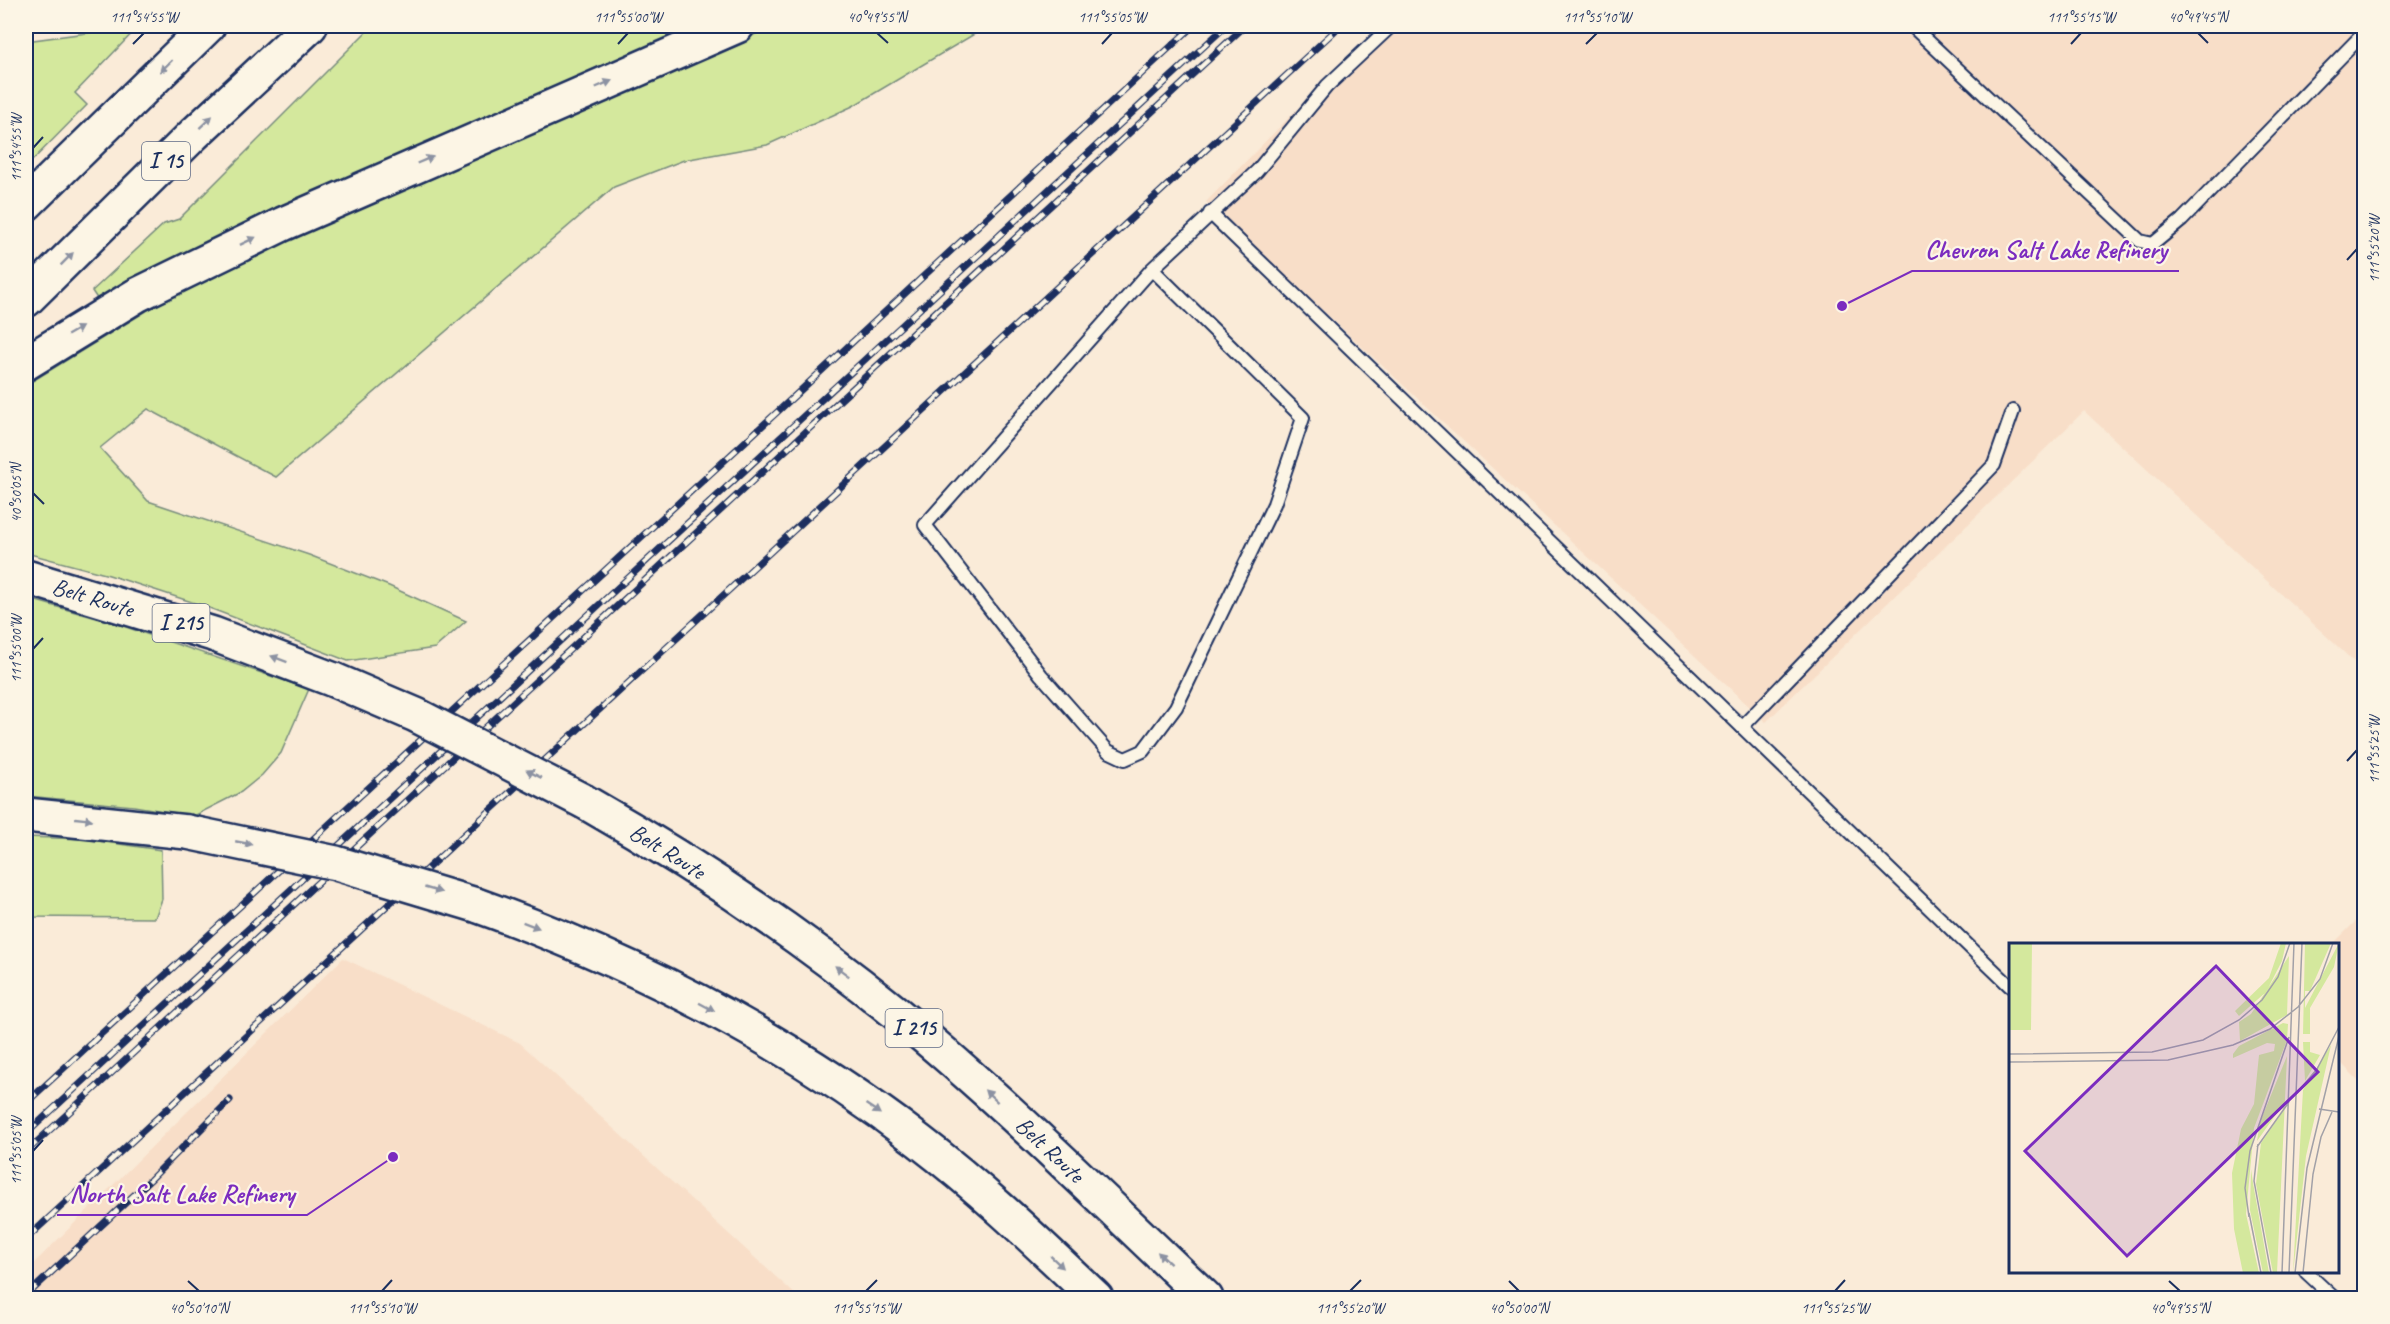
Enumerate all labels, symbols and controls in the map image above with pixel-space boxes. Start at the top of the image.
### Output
text: 111°54'55"W [110,8,181,27]
text: 111°55'00"W [594,8,665,27]
text: 40°49'55"N [847,8,910,27]
text: 111°55'05"W [1078,8,1149,27]
text: 111°55'10"W [1563,8,1634,27]
text: 111°55'15"W [2047,8,2118,27]
text: 40°49'45"N [2168,8,2231,27]
one-way arrow [159,59,174,73]
one-way arrow [596,79,614,89]
text: 111°54'55"W [7,111,26,182]
one-way arrow [199,115,214,129]
road number: I 15 [142,142,190,180]
one-way arrow [416,155,434,164]
text: 111°55'20"W [2365,212,2384,283]
callout: Chevron Salt Lake Refinery [1912,227,2179,271]
text: Chevron Salt Lake Refinery [1925,233,2170,266]
one-way arrow [239,237,256,246]
one-way arrow [60,252,75,266]
one-way arrow [66,326,83,336]
text: 40°50'05"N [7,460,26,523]
street label: Belt Route [49,571,139,625]
road number: I 215 [152,604,210,642]
text: 111°55'00"W [7,612,26,683]
one-way arrow [270,653,288,663]
text: 111°55'25"W [2365,713,2384,784]
one-way arrow [525,770,542,779]
one-way arrow [74,814,93,824]
street label: Belt Route [624,816,713,887]
one-way arrow [235,839,254,848]
one-way arrow [424,886,442,895]
one-way arrow [522,920,540,930]
inset map [2009,943,2339,1273]
one-way arrow [834,964,850,977]
one-way arrow [699,1002,716,1012]
road number: I 215 [886,1009,942,1047]
one-way arrow [984,1089,999,1103]
one-way arrow [865,1103,881,1115]
street label: Belt Route [1009,1110,1092,1191]
text: 111°55'05"W [7,1114,26,1185]
callout: North Salt Lake Refinery [57,1171,307,1215]
text: North Salt Lake Refinery [70,1177,298,1210]
one-way arrow [1157,1252,1171,1266]
one-way arrow [1049,1254,1063,1268]
text: 40°50'10"N [169,1299,232,1318]
text: 111°55'10"W [348,1299,419,1318]
text: 111°55'15"W [832,1299,903,1318]
text: 111°55'20"W [1316,1299,1387,1318]
text: 40°50'00"N [1489,1299,1552,1318]
text: 111°55'25"W [1801,1299,1872,1318]
text: 40°49'55"N [2150,1299,2213,1318]

